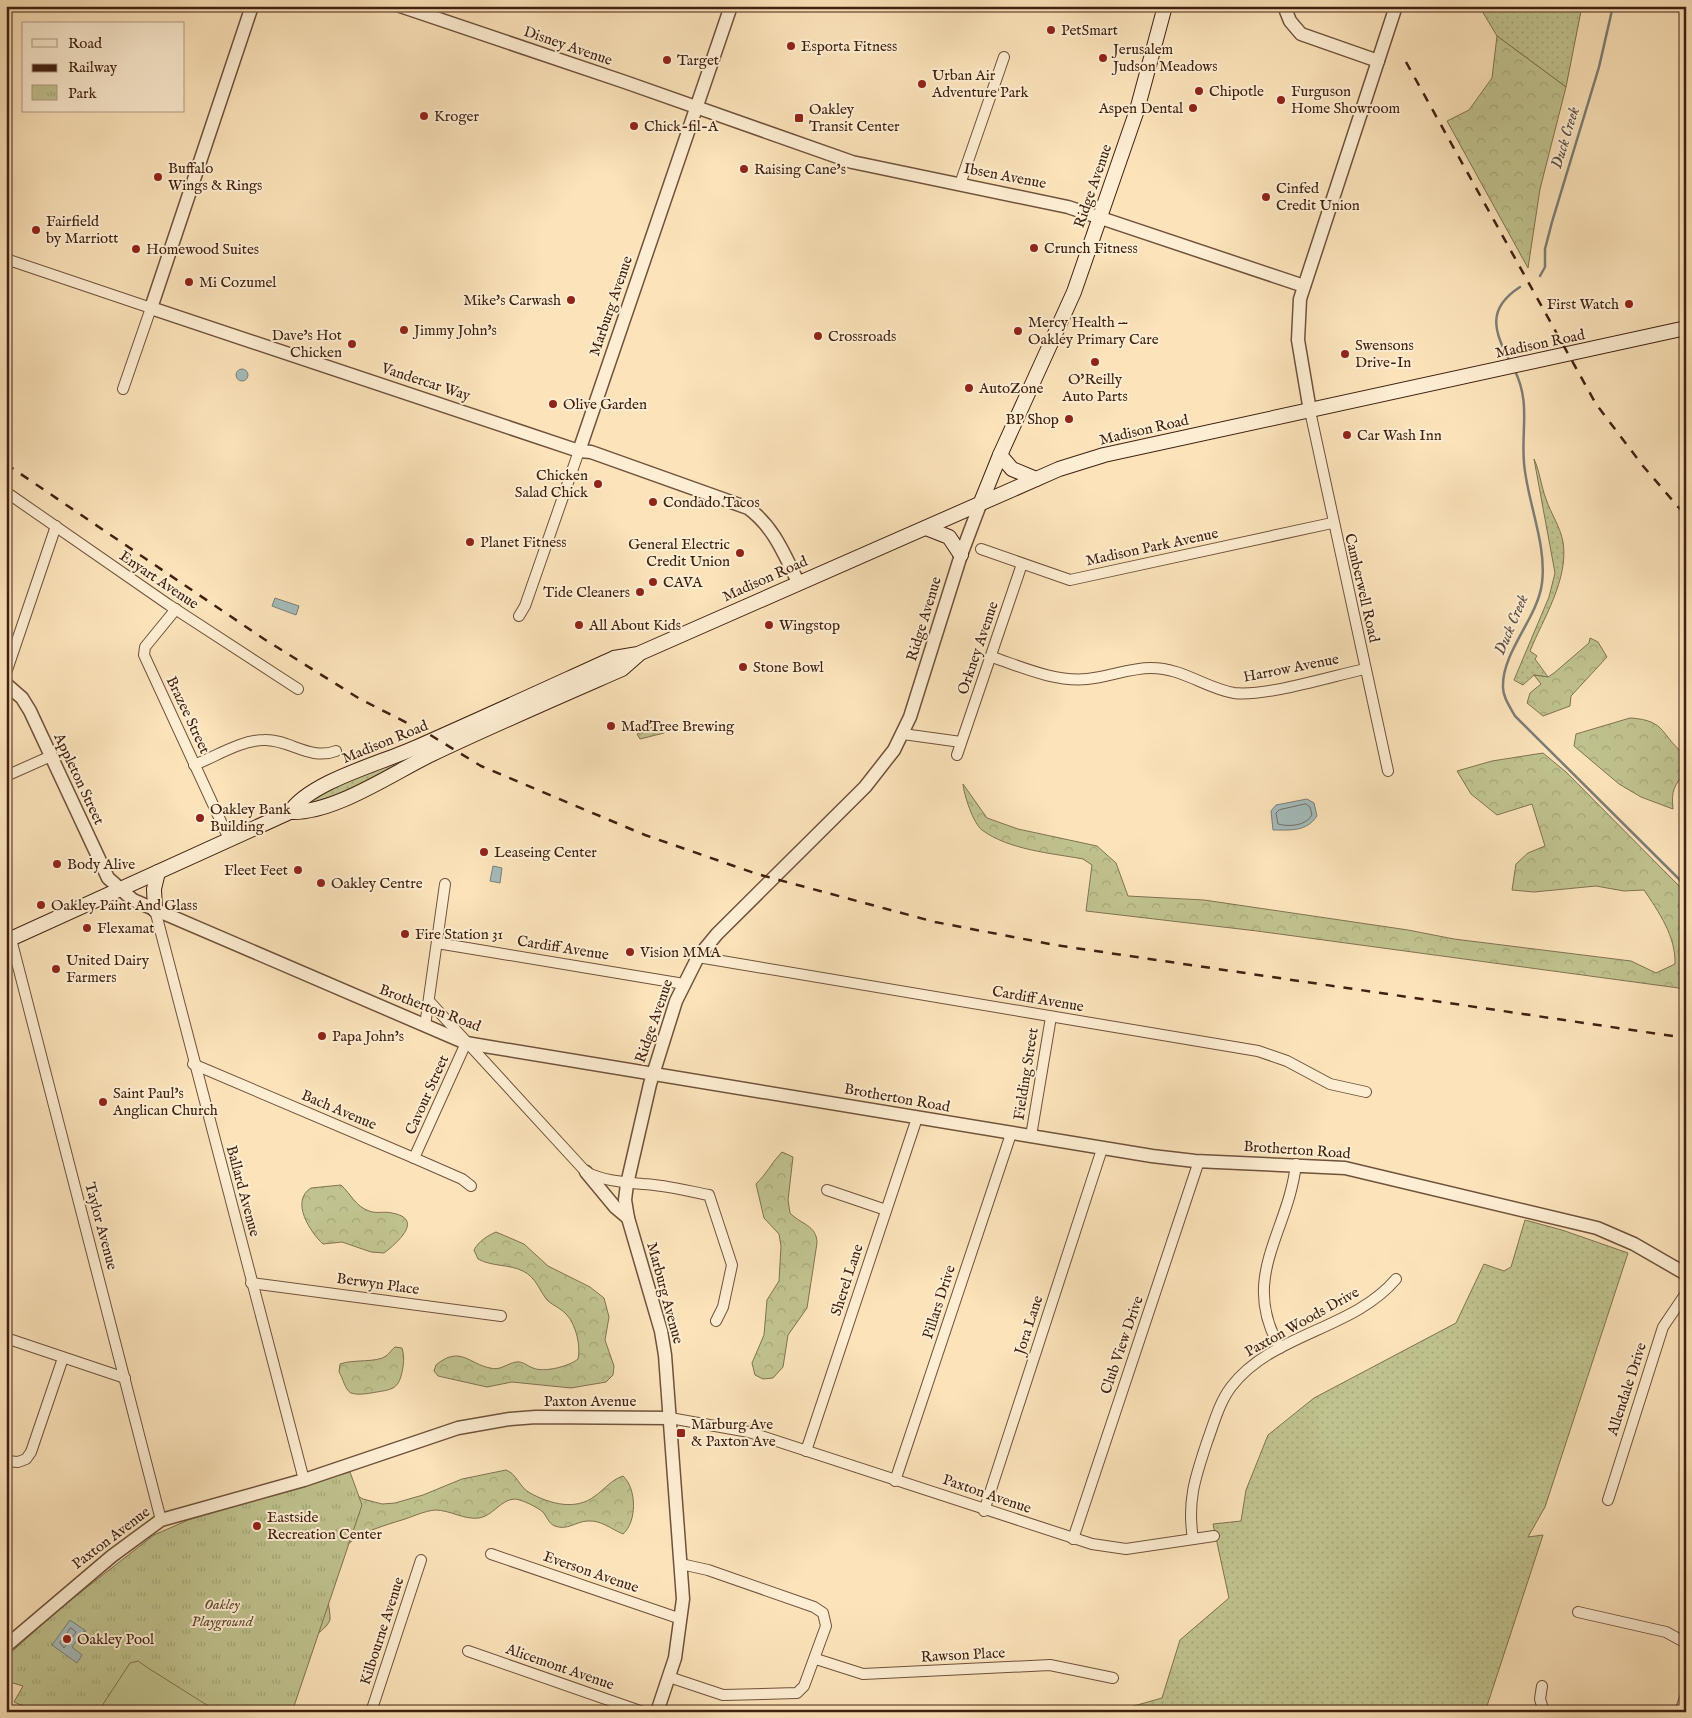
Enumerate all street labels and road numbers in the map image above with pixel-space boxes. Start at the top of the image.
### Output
street label: Disney Avenue [521,22,615,70]
street label: Ridge Avenue [1070,141,1116,230]
street label: Ibsen Avenue [962,159,1048,193]
street label: Marburg Avenue [585,253,637,359]
street label: Madison Road [1493,325,1587,363]
street label: Vandercar Way [378,358,474,406]
street label: Madison Road [1097,410,1191,450]
street label: Madison Park Avenue [1084,524,1220,570]
street label: Camberwell Road [1340,532,1384,645]
street label: Enyart Avenue [116,546,202,614]
street label: Madison Road [720,551,811,606]
street label: Ridge Avenue [902,574,946,664]
street label: Orkney Avenue [953,599,1003,697]
street label: Harrow Avenue [1241,649,1341,687]
street label: Brazee Street [162,673,214,757]
street label: Madison Road [339,716,432,768]
street label: Appleton Street [49,729,109,828]
street label: Cardiff Avenue [516,931,610,965]
street label: Ridge Avenue [631,976,677,1065]
street label: Brotherton Road [377,980,484,1036]
street label: Cardiff Avenue [991,982,1085,1016]
street label: Fielding Street [1009,1027,1043,1121]
street label: Cavour Street [401,1052,453,1138]
street label: Brotherton Road [843,1079,952,1117]
street label: Bach Avenue [298,1086,380,1134]
street label: Brotherton Road [1243,1137,1352,1163]
street label: Ballard Avenue [222,1143,264,1239]
street label: Taylor Avenue [80,1180,122,1272]
street label: Marburg Avenue [642,1240,688,1346]
street label: Sherel Lane [826,1242,868,1318]
street label: Pillars Drive [918,1263,960,1341]
street label: Berwyn Place [335,1269,421,1299]
street label: Paxton Woods Drive [1241,1283,1363,1361]
street label: Jora Lane [1010,1293,1048,1359]
street label: Club View Drive [1096,1293,1148,1397]
street label: Allendale Drive [1603,1340,1651,1439]
street label: Paxton Avenue [544,1392,636,1411]
street label: Paxton Avenue [940,1470,1034,1518]
street label: Paxton Avenue [68,1502,154,1573]
street label: Everson Avenue [541,1547,641,1597]
street label: Kilbourne Avenue [356,1575,408,1687]
street label: Alicemont Avenue [502,1639,617,1694]
street label: Rawson Place [920,1643,1006,1667]

